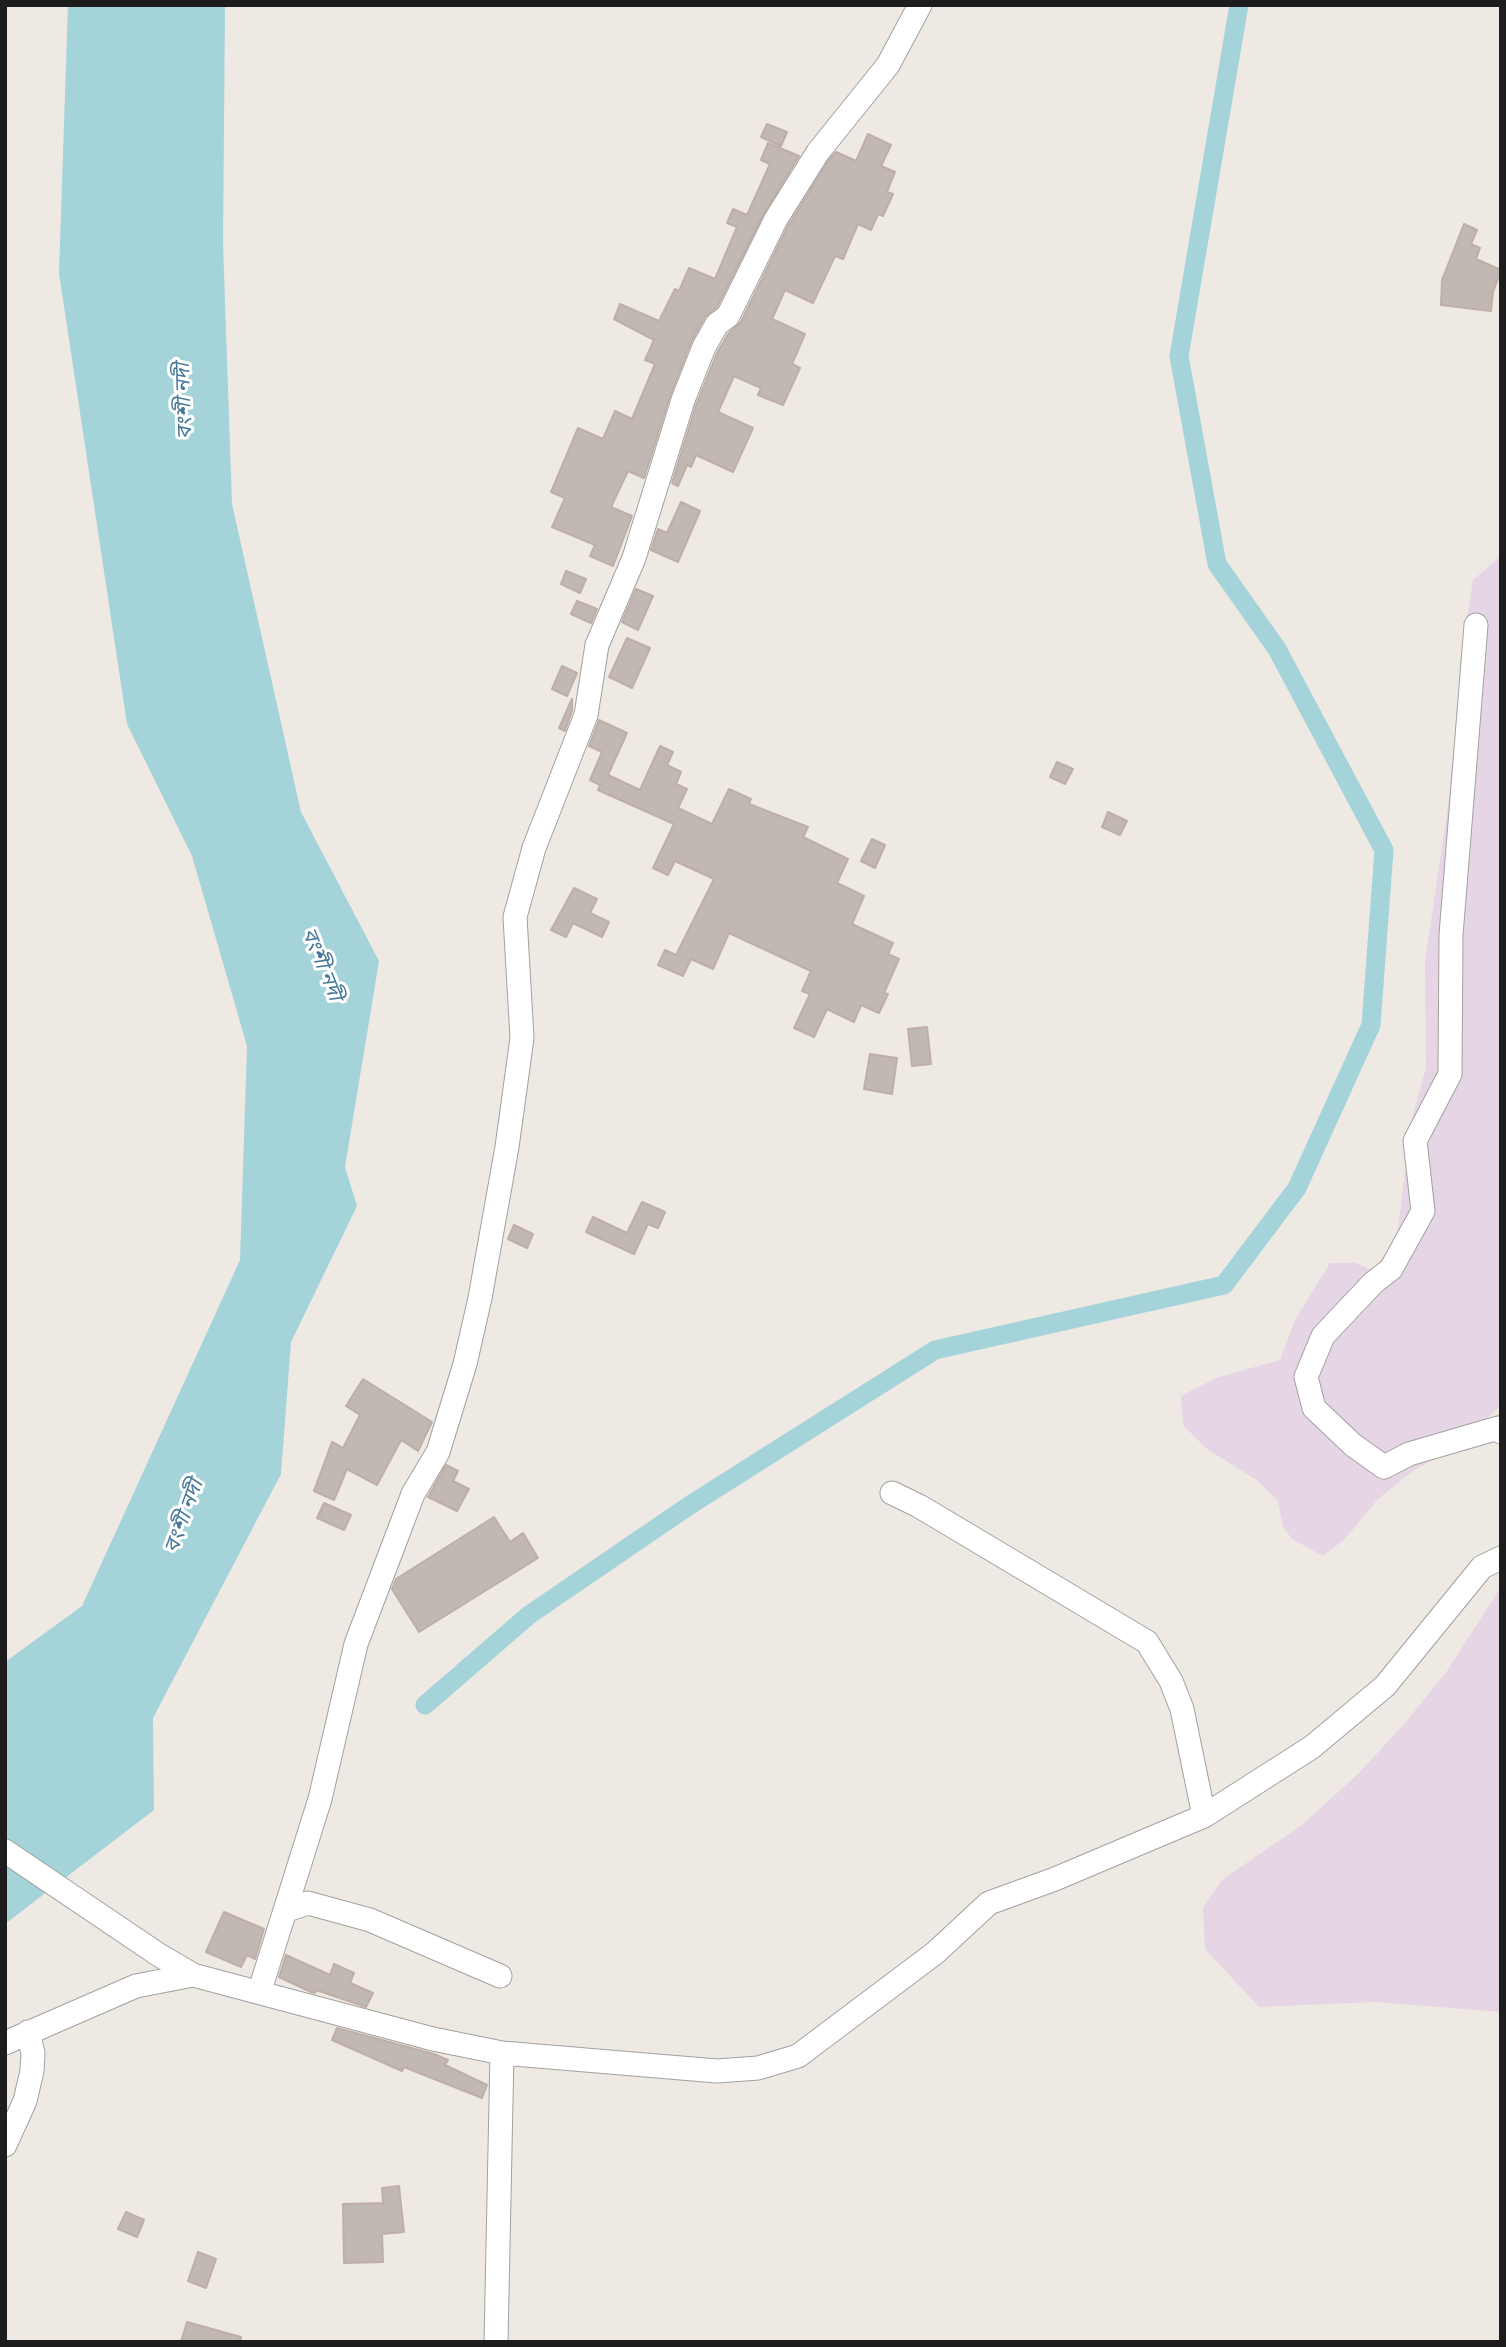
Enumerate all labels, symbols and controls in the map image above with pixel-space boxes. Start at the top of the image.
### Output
water label: বংশী নদী [172,362,200,440]
water label: বংশী নদী [294,925,346,1005]
water label: বংশী নদী [161,1477,211,1557]

